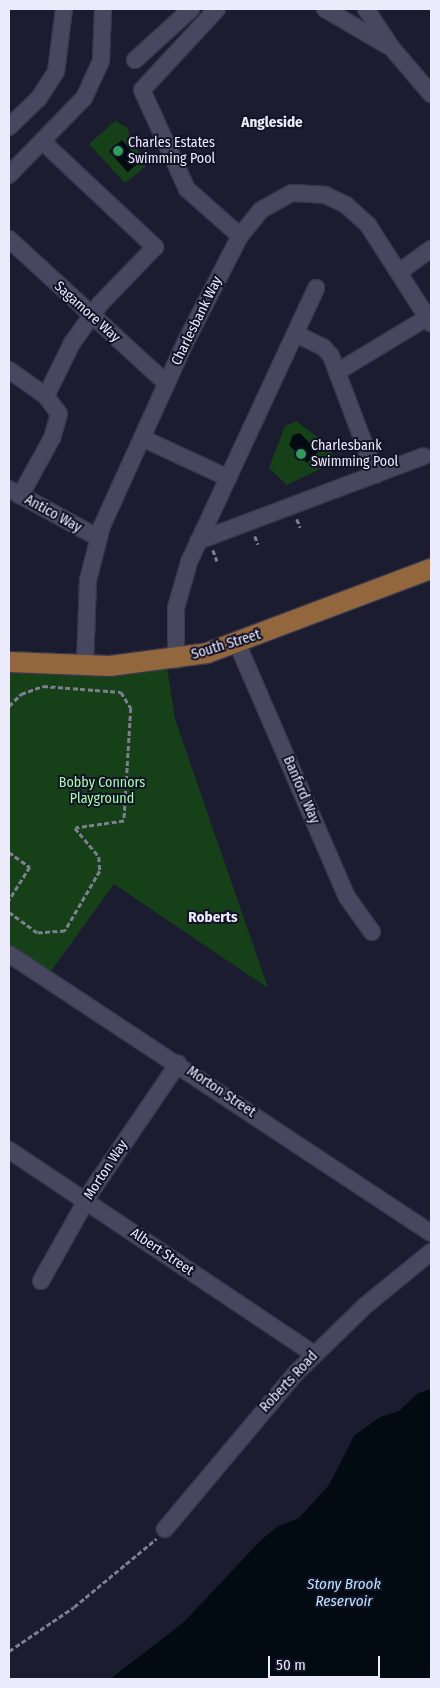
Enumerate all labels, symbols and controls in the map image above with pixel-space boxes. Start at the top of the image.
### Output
district label: Angleside [241,114,303,132]
place label: Charles Estates Swimming Pool [128,135,215,168]
marker: Charles Estates Swimming Pool [112,145,124,157]
street label: Charlesbank Way [168,274,226,368]
street label: Sagamore Way [51,278,123,346]
place label: Charlesbank Swimming Pool [311,438,398,471]
marker: Charlesbank Swimming Pool [295,448,307,460]
street label: Antico Way [22,492,84,536]
street label: South Street [189,627,263,663]
street label: Banford Way [279,754,323,826]
park label: Bobby Connors Playground [59,775,145,808]
district label: Roberts [188,909,238,927]
street label: Morton Street [184,1063,258,1121]
street label: Morton Way [81,1137,131,1203]
street label: Albert Street [127,1225,197,1279]
street label: Roberts Road [257,1348,321,1416]
water label: Stony Brook Reservoir [307,1575,381,1610]
scale bar [270,1646,382,1678]
text: 50 m [276,1656,306,1674]

